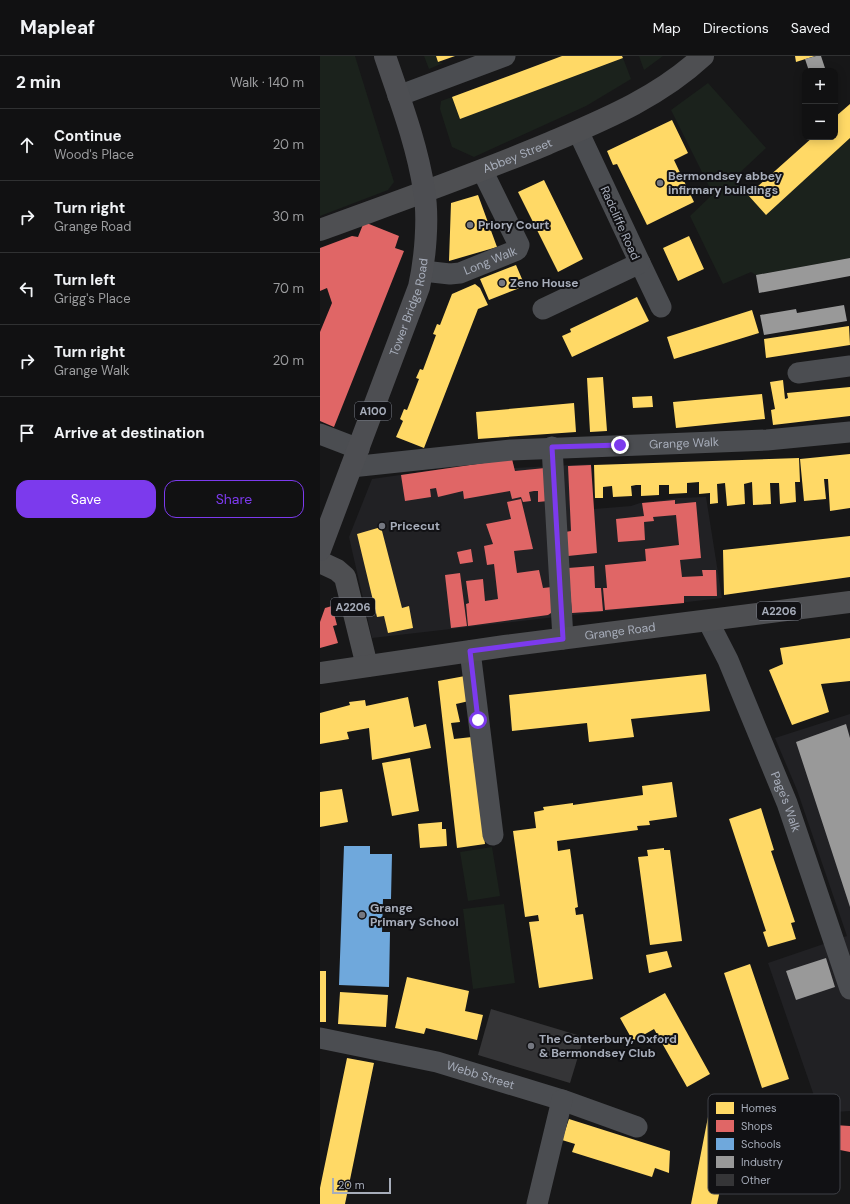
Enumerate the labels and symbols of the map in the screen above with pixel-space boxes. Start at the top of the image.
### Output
street label: Abbey Street [481,135,555,177]
place label: Bermondsey abbey infirmary buildings [668,168,783,198]
marker: Bermondsey abbey infirmary buildings [655,178,665,188]
street label: Radcliffe Road [597,184,643,262]
place label: Priory Court [478,217,550,233]
marker: Priory Court [465,220,475,230]
street label: Long Walk [461,243,520,279]
street label: Tower Bridge Road [386,257,432,358]
place label: Zeno House [510,275,579,291]
marker: Zeno House [497,278,507,288]
road number: A100 [355,402,391,420]
street label: Grange Walk [649,434,719,453]
route end [611,436,629,454]
place label: Pricecut [390,518,440,534]
marker: Pricecut [377,521,387,531]
road number: A2206 [331,598,375,616]
road number: A2206 [757,602,801,620]
street label: Grange Road [584,619,657,644]
route start [469,711,487,729]
street label: Page's Walk [767,769,804,834]
place label: Grange Primary School [370,900,459,930]
marker: Grange Primary School [357,910,367,920]
place label: The Canterbury, Oxford & Bermondsey Club [539,1031,677,1061]
marker: The Canterbury, Oxford & Bermondsey Club [526,1041,536,1051]
street label: Webb Street [445,1057,517,1093]
legend [708,1094,840,1194]
text: Homes [741,1101,777,1115]
text: Shops [741,1119,773,1133]
text: Schools [741,1137,781,1151]
text: Industry [741,1155,783,1169]
text: Other [741,1173,770,1187]
scale bar [332,1176,391,1195]

